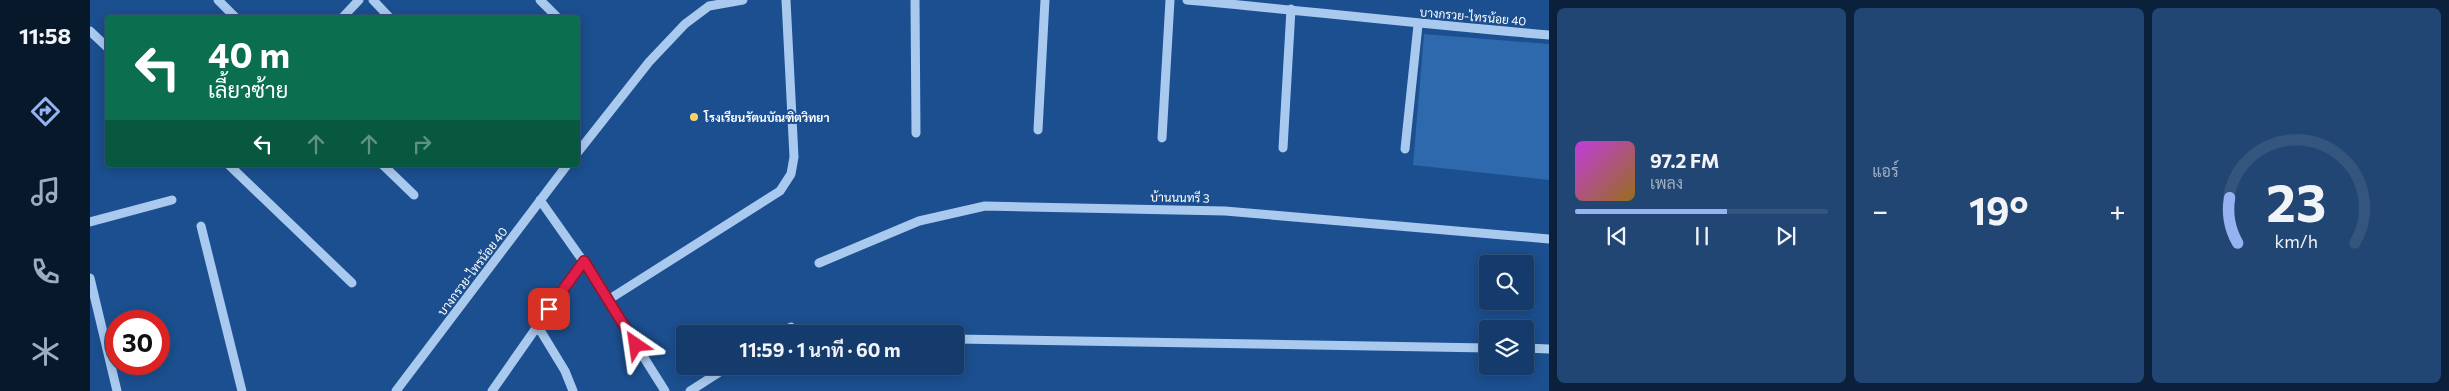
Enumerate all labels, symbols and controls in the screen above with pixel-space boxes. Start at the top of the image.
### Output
street label: บางกรวย-ไทรน้อย 40 [1419,4,1527,28]
text: 11:58 [19,22,71,49]
text: 40 m [208,32,290,75]
icon: left [125,35,190,100]
text: เลี้ยวซ้าย [208,76,288,103]
icon: directions [28,94,63,129]
place label: โรงเรียนรัตนบัณฑิตวิทยา [703,110,830,124]
marker: โรงเรียนรัตนบัณฑิตวิทยา [688,111,700,123]
icon: left [249,130,277,158]
icon: ahead [302,130,330,158]
icon: ahead [355,130,383,158]
icon: right [408,130,436,158]
text: 97.2 FM [1650,149,1719,172]
text: แอร์ [1872,161,1899,180]
text: 23 [2266,169,2326,233]
text: เพลง [1650,173,1683,192]
icon: music [28,174,63,209]
text: 19° [1969,186,2029,233]
street label: บ้านนนทรี 3 [1150,189,1210,205]
text: − [1872,193,1888,227]
text: + [2109,193,2126,227]
icon: previous [1603,222,1631,250]
icon: pause [1688,222,1716,250]
icon: next [1772,222,1800,250]
street label: บางกรวย-ไทรน้อย 40 [434,224,510,318]
text: km/h [2275,230,2318,252]
icon: phone [28,254,63,289]
map controls [1479,255,1534,375]
button: search [1479,255,1534,310]
pin [528,288,570,330]
icon: arrive [535,295,563,323]
speed limit sign: 30 [105,310,170,375]
position arrow [609,318,661,370]
button: layers [1479,320,1534,375]
icon: climate [28,334,63,369]
text: 11:59 · 1 นาที · 60 m [739,338,901,361]

